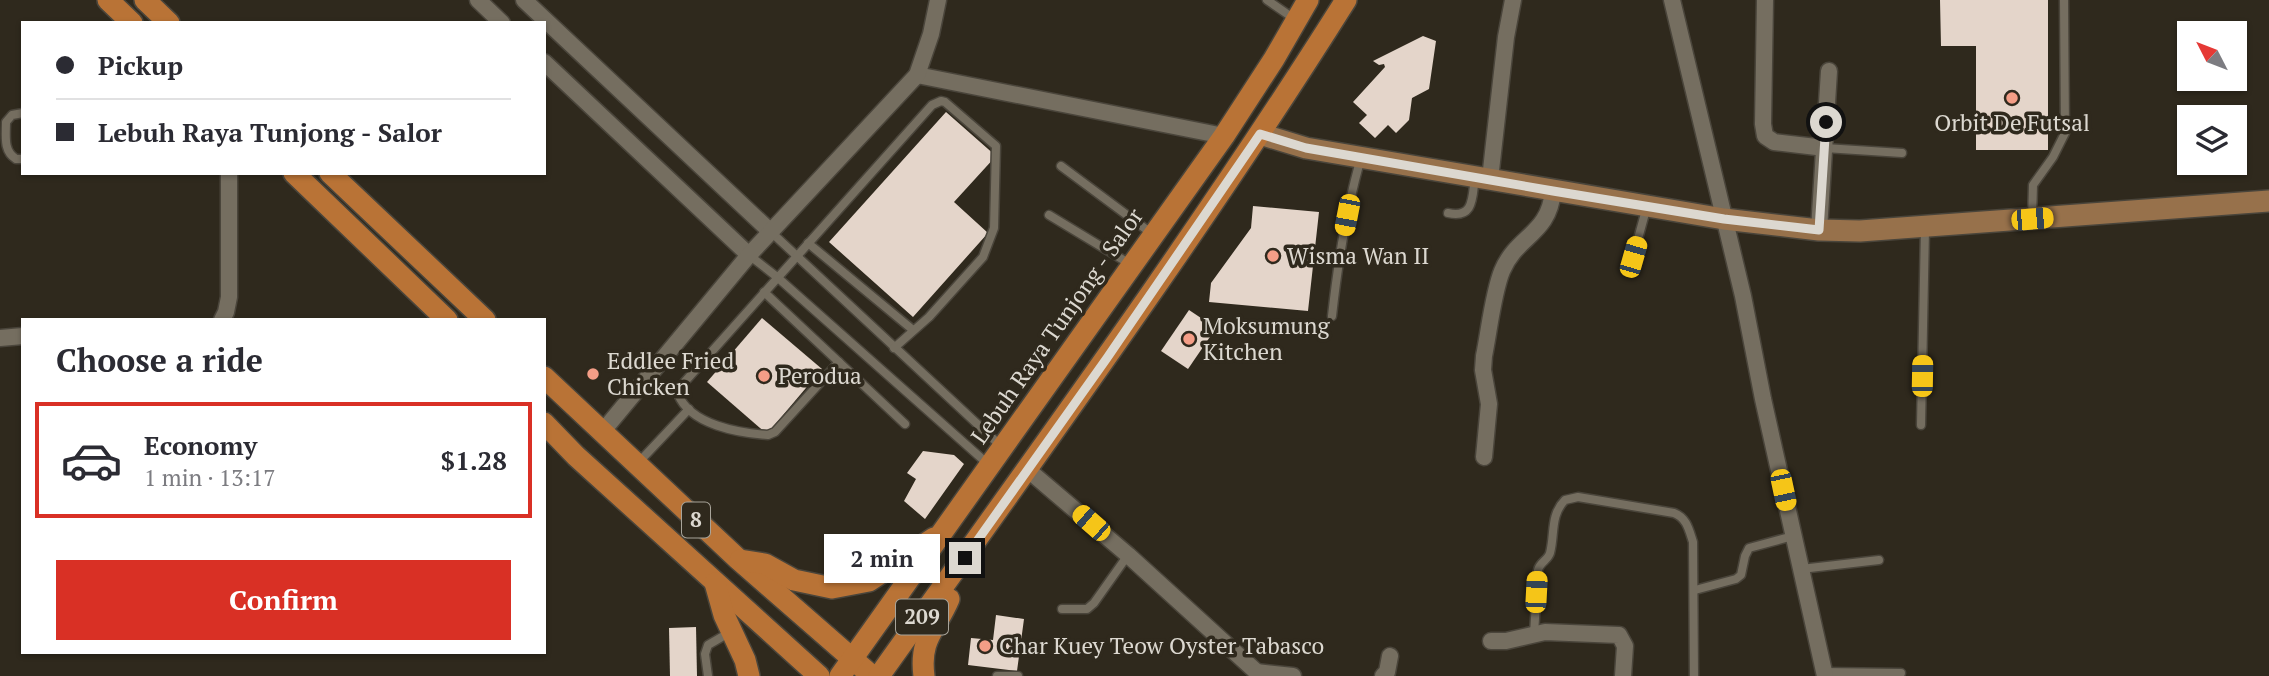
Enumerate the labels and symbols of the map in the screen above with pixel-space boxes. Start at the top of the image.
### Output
north arrow [2177,21,2247,91]
marker: Orbit De Futsal [2004,90,2020,106]
route start [1810,106,1842,138]
place label: Orbit De Futsal [1934,107,2090,138]
car [1333,192,1362,238]
street label: Lebuh Raya Tunjong - Salor [963,202,1150,450]
car [2011,207,2054,231]
car [1618,234,1649,280]
place label: Wisma Wan II [1287,240,1429,271]
marker: Wisma Wan II [1265,248,1281,264]
place label: Moksumung Kitchen [1203,310,1330,367]
marker: Moksumung Kitchen [1181,331,1197,347]
place label: Eddlee Fried Chicken [607,345,734,402]
car [1912,355,1933,397]
place label: Perodua [778,360,862,391]
marker: Eddlee Fried Chicken [585,366,601,382]
marker: Perodua [756,368,772,384]
car [1769,467,1798,513]
car [1069,501,1114,545]
road number: 8 [682,503,710,538]
callout: 2 min [825,534,940,582]
route end [949,542,981,574]
car [1525,570,1548,614]
road number: 209 [896,600,948,634]
place label: Char Kuey Teow Oyster Tabasco [999,630,1324,661]
marker: Char Kuey Teow Oyster Tabasco [977,638,993,654]

